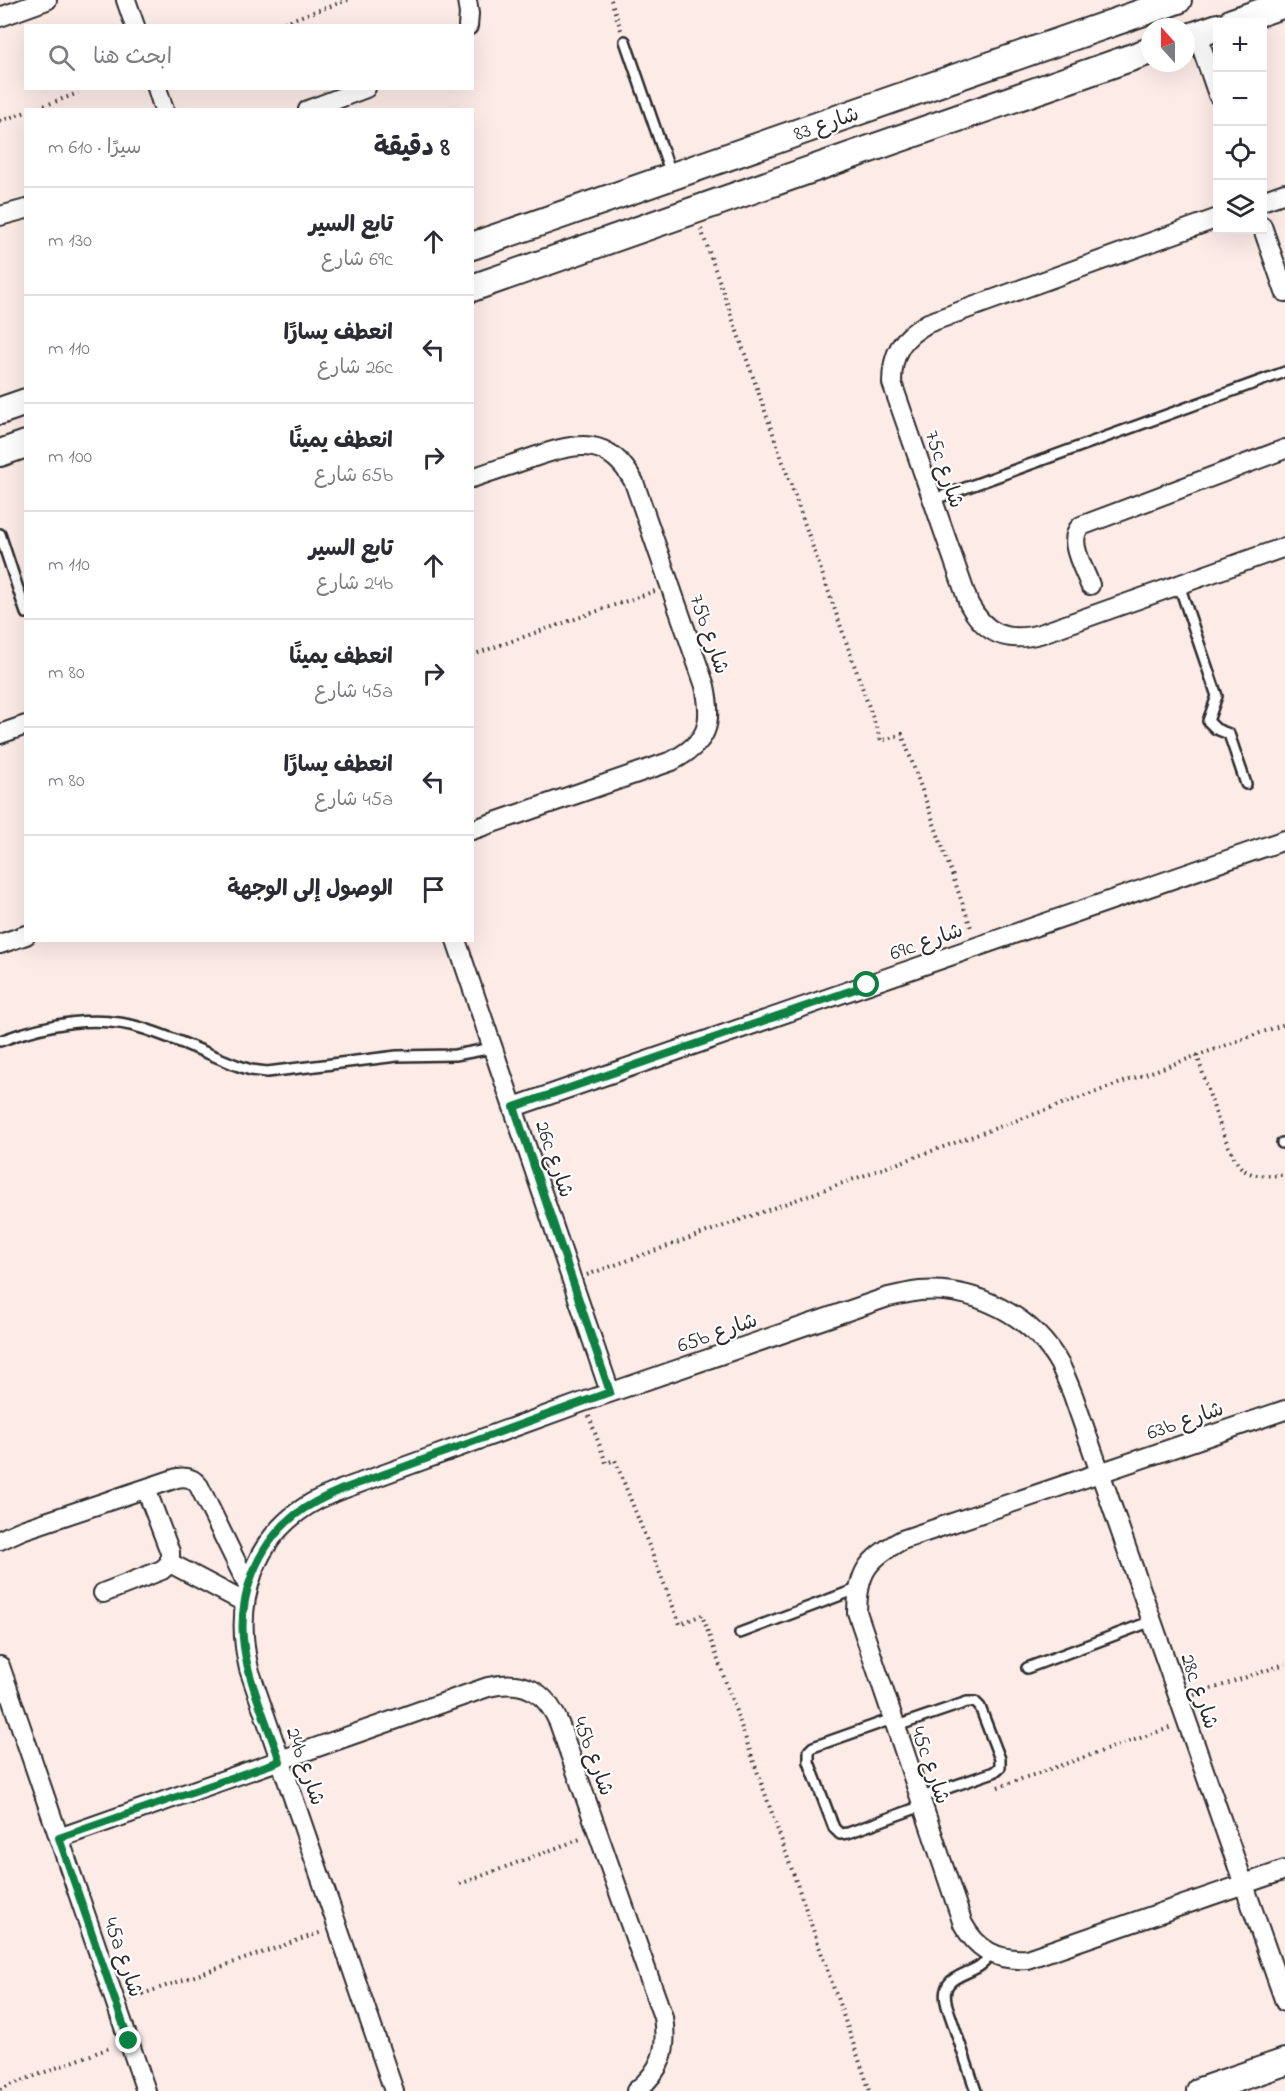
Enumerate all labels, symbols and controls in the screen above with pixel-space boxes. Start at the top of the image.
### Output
north arrow [1141,18,1195,72]
map controls [1213,18,1267,234]
button: + [1213,18,1267,72]
search box [24,24,474,90]
icon: search [45,41,78,74]
text: ابحث هنا [93,42,172,74]
button: − [1213,72,1267,126]
street label: شارع 83 [790,100,863,150]
button: locate [1213,126,1267,180]
text: 8 دقيقة [374,130,450,168]
text: سيرًا · 610 m [48,134,141,163]
button: layers [1213,180,1267,234]
text: تابع السير [309,210,393,242]
icon: ahead [417,225,450,258]
text: 130 m [48,227,92,256]
text: 69c شارع [321,246,393,275]
text: انعطف يسارًا [284,318,393,350]
icon: left [417,333,450,366]
text: 110 m [48,335,90,364]
text: 26c شارع [317,354,393,383]
text: انعطف يمينًا [289,426,393,458]
street label: 75c شارع [916,427,970,513]
icon: right [417,441,450,474]
text: 100 m [48,443,92,472]
text: 65b شارع [314,462,393,491]
text: تابع السير [309,534,393,566]
icon: ahead [417,549,450,582]
text: 110 m [48,551,90,580]
text: 24b شارع [316,570,393,599]
street label: 75b شارع [681,591,736,679]
text: انعطف يمينًا [289,642,393,674]
icon: right [417,657,450,690]
text: 80 m [48,659,85,688]
text: 45a شارع [314,678,393,707]
text: انعطف يسارًا [284,750,393,782]
icon: left [417,765,450,798]
text: 80 m [48,767,85,796]
text: 45a شارع [314,786,393,815]
icon: arrive [417,873,450,906]
text: الوصول إلى الوجهة [227,874,393,906]
street label: 69c شارع [886,916,967,969]
route start [853,971,879,997]
street label: 26c شارع [526,1117,580,1202]
street label: 65b شارع [674,1306,762,1362]
street label: 63b شارع [1143,1395,1228,1449]
street label: 28c شارع [1171,1650,1225,1734]
street label: 45b شارع [564,1713,620,1801]
street label: 45c شارع [902,1723,956,1809]
street label: 24b شارع [277,1724,331,1810]
street label: 45a شارع [94,1914,150,2002]
route end [115,2027,141,2053]

